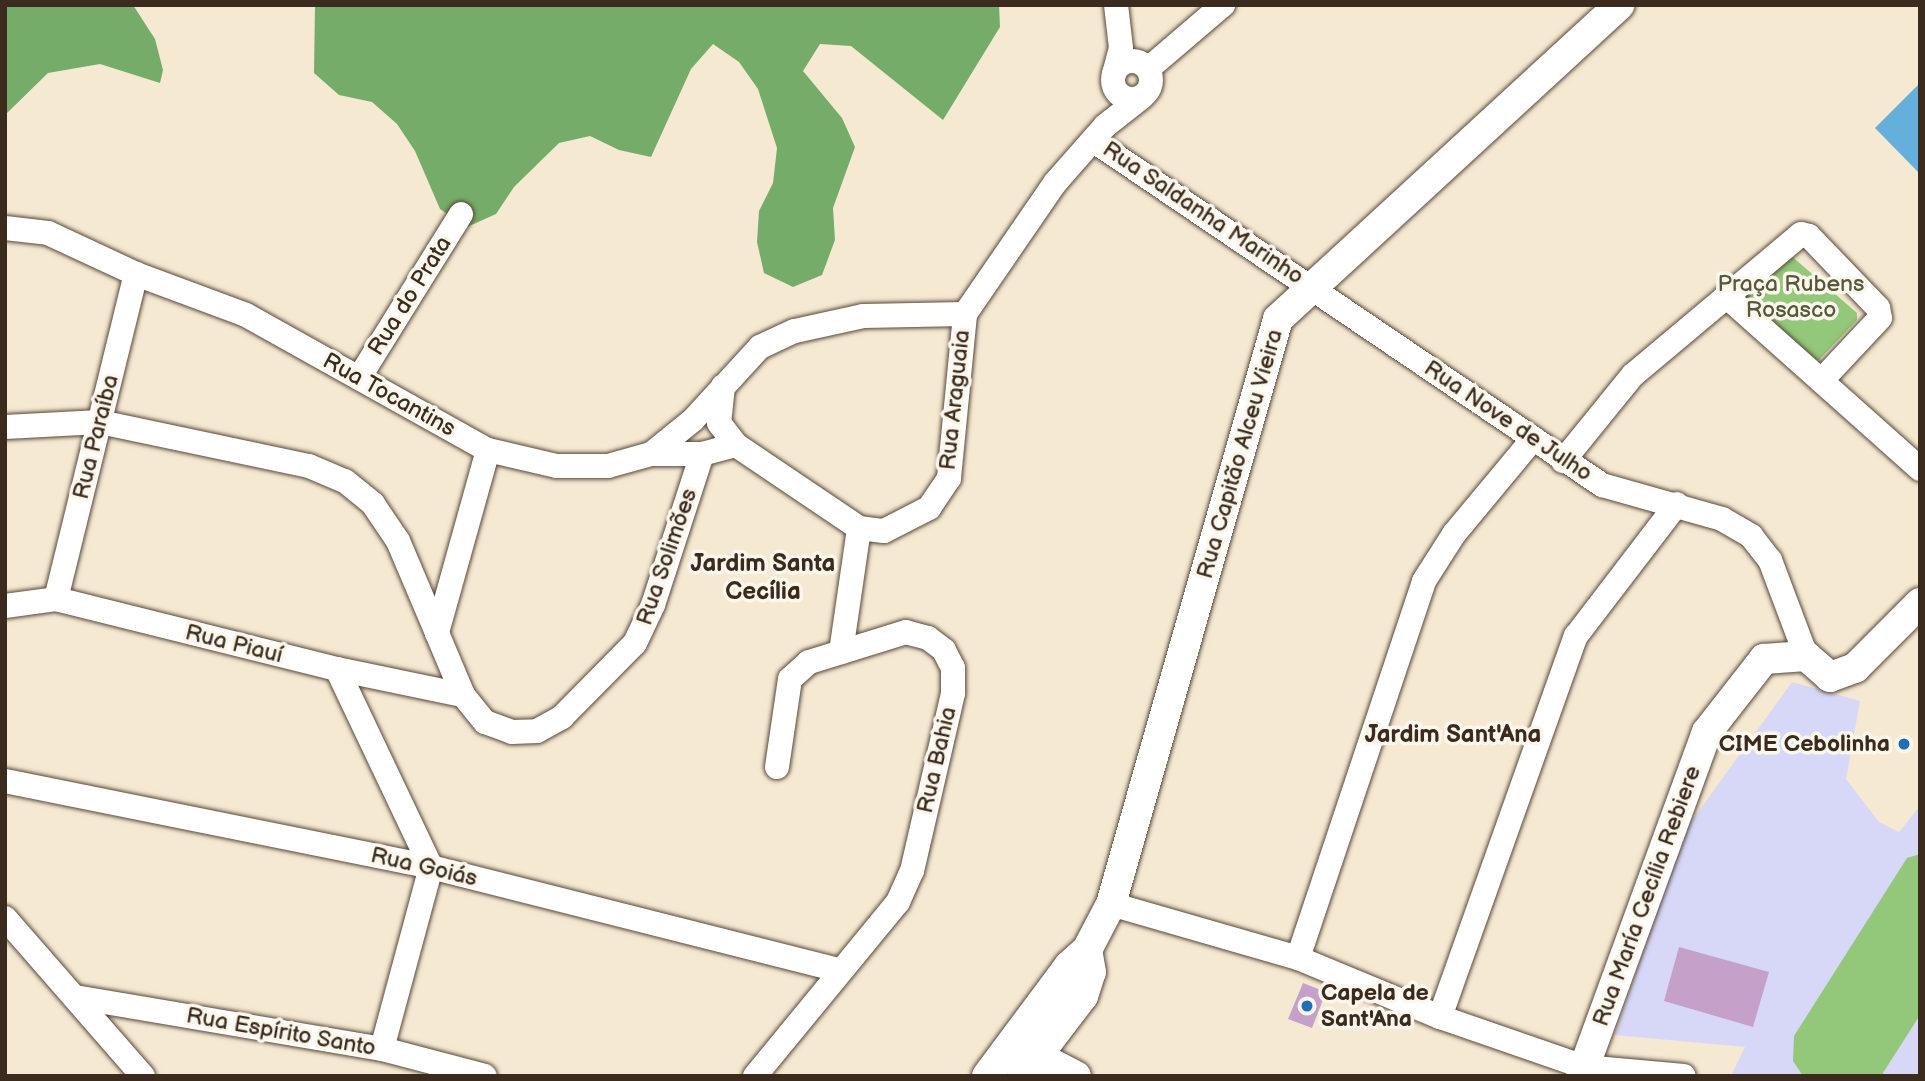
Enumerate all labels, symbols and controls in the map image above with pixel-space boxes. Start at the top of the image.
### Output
street label: Rua Saldanha Marinho [1097,135,1309,291]
street label: Rua do Prata [362,231,458,361]
park label: Praça Rubens Rosasco [1718,270,1864,324]
street label: Rua Capitão Alceu Vieira [1191,326,1289,582]
street label: Rua Araguaia [934,329,976,471]
street label: Rua Tocantins [318,347,460,443]
street label: Rua Nove de Julho [1418,354,1598,488]
street label: Rua Paraíba [67,372,125,502]
street label: Rua Solimões [631,485,703,629]
district label: Jardim Santa Cecília [691,550,835,606]
street label: Rua Piauí [182,619,286,669]
street label: Rua Bahia [911,704,963,816]
district label: Jardim Sant'Ana [1365,721,1541,749]
place label: CIME Cebolinha [1719,730,1890,758]
marker: CIME Cebolinha [1896,736,1912,752]
street label: Rua María Cecília Rebiere [1587,762,1707,1030]
street label: Rua Goiás [368,841,480,893]
place label: Capela de Sant'Ana [1321,979,1429,1033]
marker: Capela de Sant'Ana [1299,998,1315,1014]
street label: Rua Espírito Santo [184,1002,378,1062]

